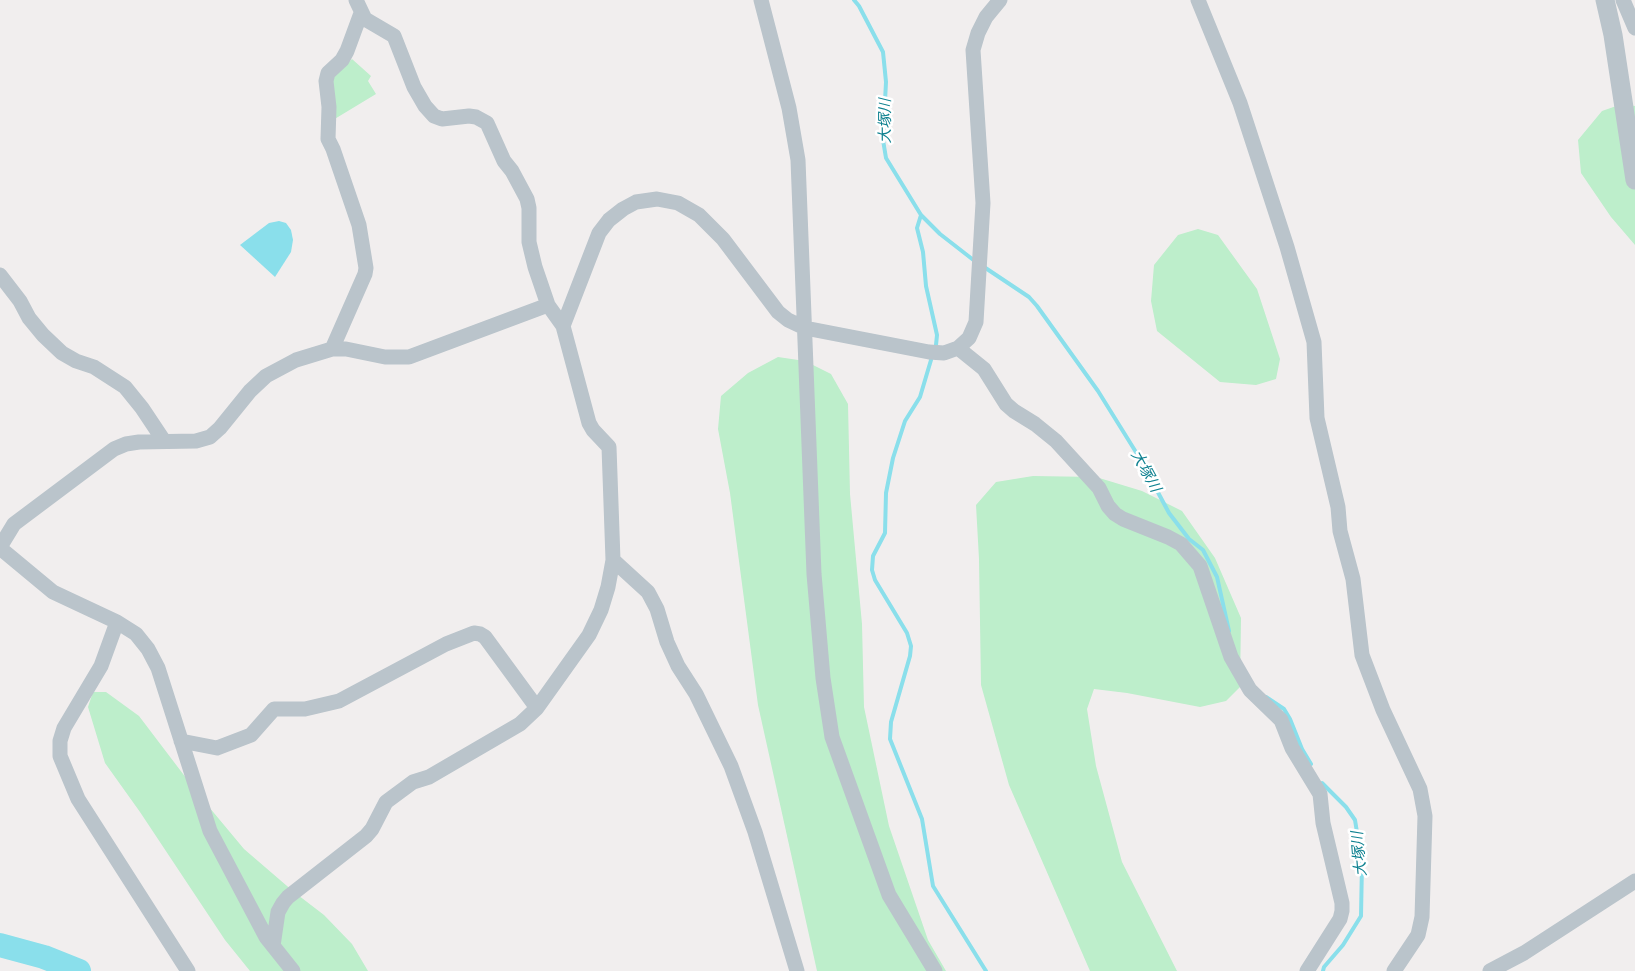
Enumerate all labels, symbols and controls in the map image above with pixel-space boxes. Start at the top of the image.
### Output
water label: 大塚川 [876,99,894,143]
water label: 大塚川 [1127,447,1165,495]
water label: 大塚川 [1348,831,1370,877]

